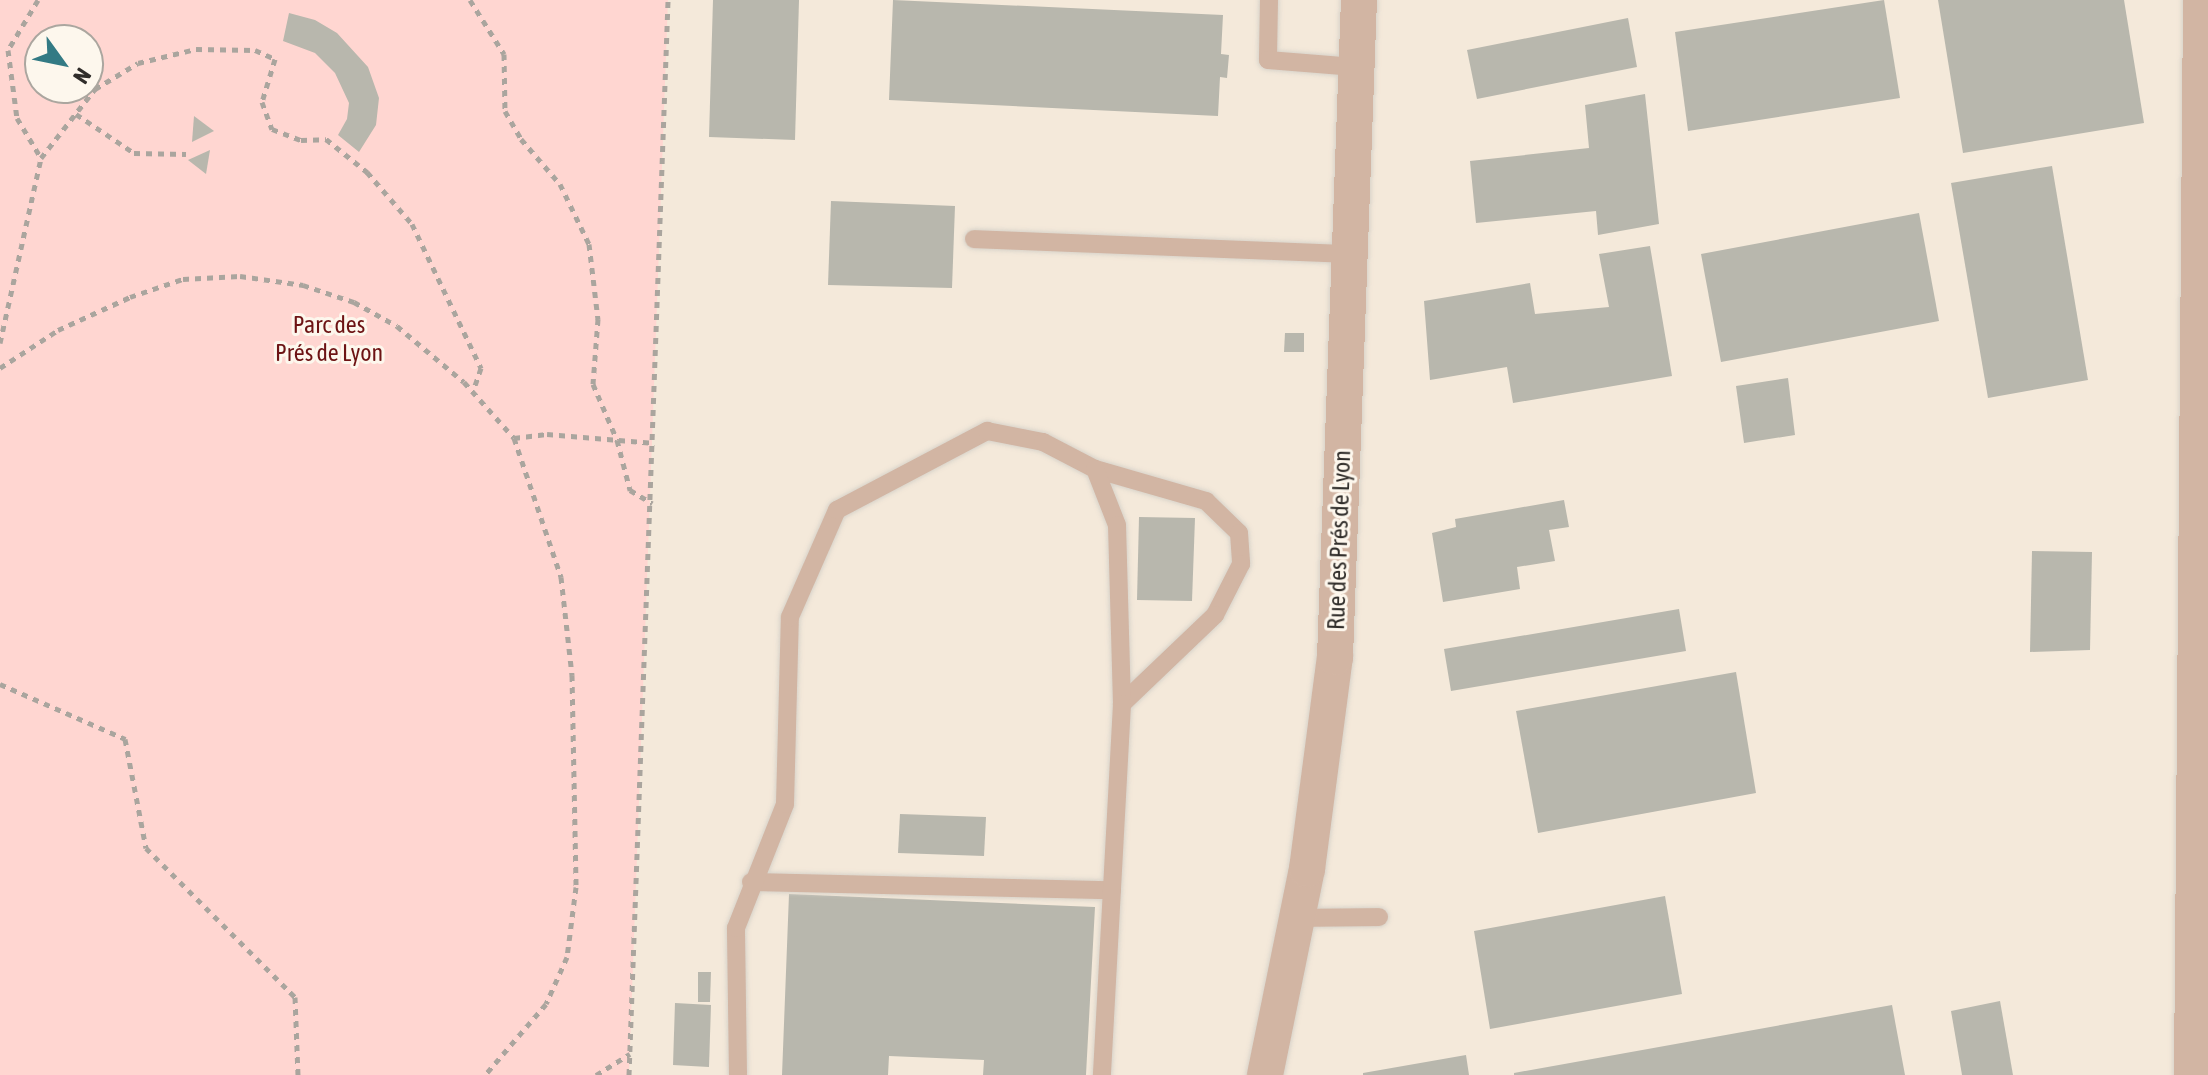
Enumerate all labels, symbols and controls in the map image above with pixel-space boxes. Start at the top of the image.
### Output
north arrow [24,24,104,104]
text: N [68,63,97,89]
park label: Parc des Prés de Lyon [275,311,383,367]
street label: Rue des Prés de Lyon [1321,450,1357,630]

